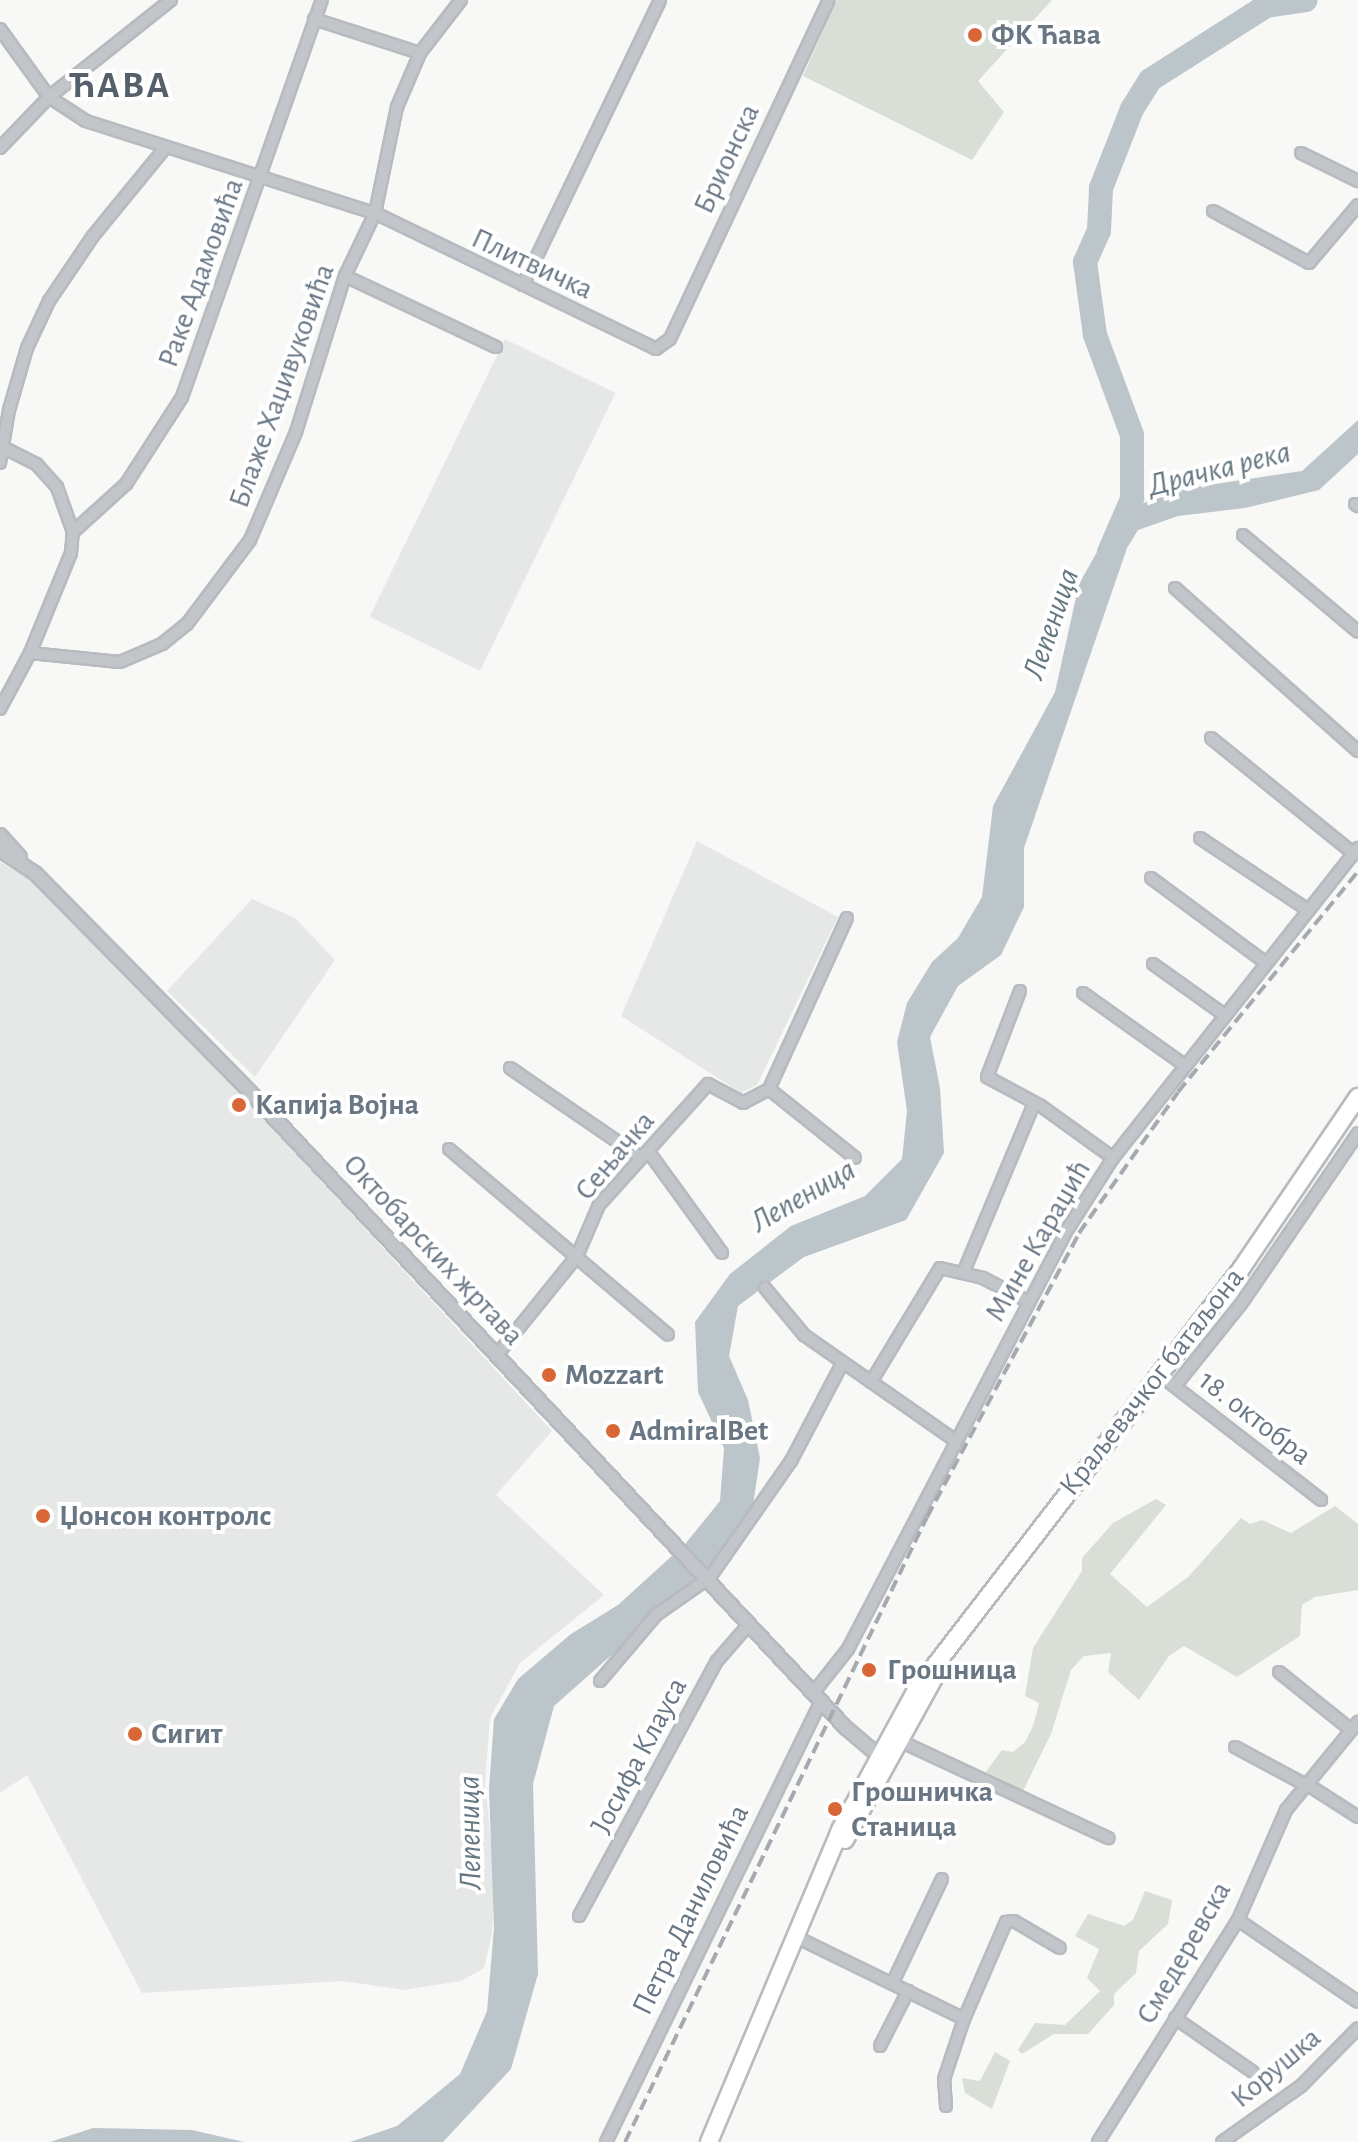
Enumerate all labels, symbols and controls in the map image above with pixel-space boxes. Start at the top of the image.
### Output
place label: ФК Ћава [991,17,1101,53]
marker: ФК Ћава [966,26,984,44]
district label: ЋАВА [69,64,171,110]
street label: Брионска [686,98,768,220]
street label: Раке Адамовића [150,174,252,372]
street label: Плитвичка [466,220,598,308]
street label: Блаже Хаџивуковића [221,259,343,513]
water label: Драчка река [1143,433,1295,505]
water label: Лепеница [1014,563,1088,685]
place label: Капија Војна [255,1087,419,1123]
marker: Капија Војна [230,1096,248,1114]
street label: Сењачка [567,1104,663,1208]
street label: Октобарских жртава [335,1147,531,1353]
water label: Лепеница [744,1151,862,1241]
street label: Мине Караџић [977,1154,1099,1328]
street label: Краљевачког батаљона [1052,1261,1252,1503]
place label: Mozzart [565,1357,663,1393]
street label: 18. октобра [1191,1363,1319,1473]
marker: Mozzart [540,1366,558,1384]
place label: AdmiralBet [629,1413,768,1449]
marker: AdmiralBet [604,1422,622,1440]
place label: Џонсон контролс [59,1498,272,1534]
marker: Џонсон контролс [34,1507,52,1525]
place label: Грошница [887,1652,1017,1688]
marker: Грошница [858,1659,880,1681]
street label: Јосифа Клауса [583,1672,695,1840]
place label: Сигит [151,1716,222,1752]
marker: Сигит [126,1725,144,1743]
place label: Грошничка Станица [851,1774,993,1844]
water label: Лепеница [450,1775,490,1891]
street label: Петра Даниловића [625,1799,757,2021]
marker: Грошничка Станица [826,1800,844,1818]
street label: Смедеревска [1129,1875,1239,2031]
street label: Корушка [1224,2020,1328,2116]

